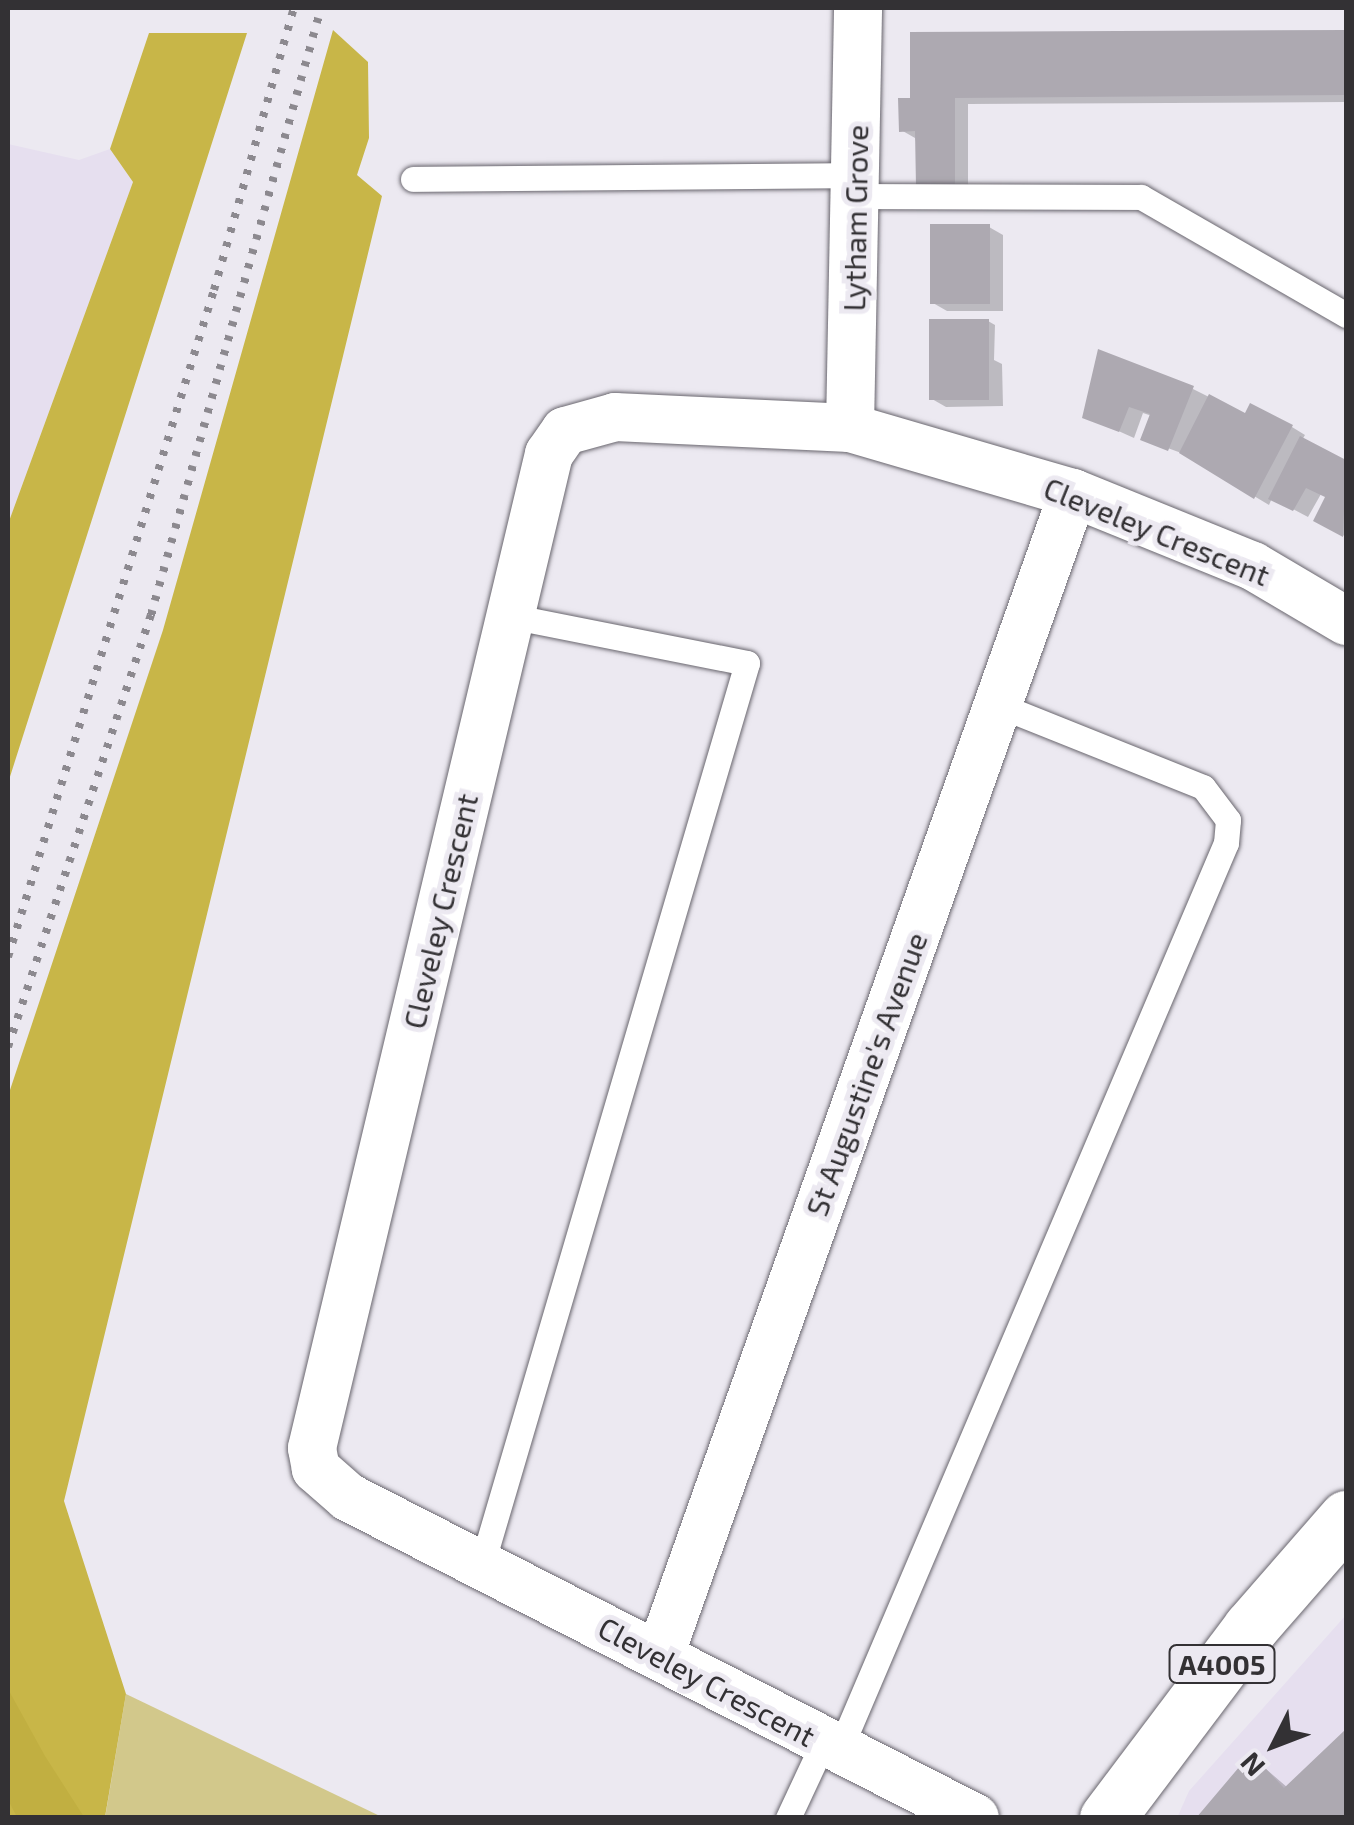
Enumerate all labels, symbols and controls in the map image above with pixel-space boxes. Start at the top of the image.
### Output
street label: Lytham Grove [835,124,875,312]
street label: Cleveley Crescent [1039,469,1275,593]
street label: Cleveley Crescent [395,790,485,1032]
street label: St Augustine's Avenue [798,927,934,1221]
street label: Cleveley Crescent [592,1609,822,1753]
road number: A4005 [1167,1641,1277,1687]
north arrow [1224,1695,1324,1795]
text: N [1232,1746,1271,1784]

